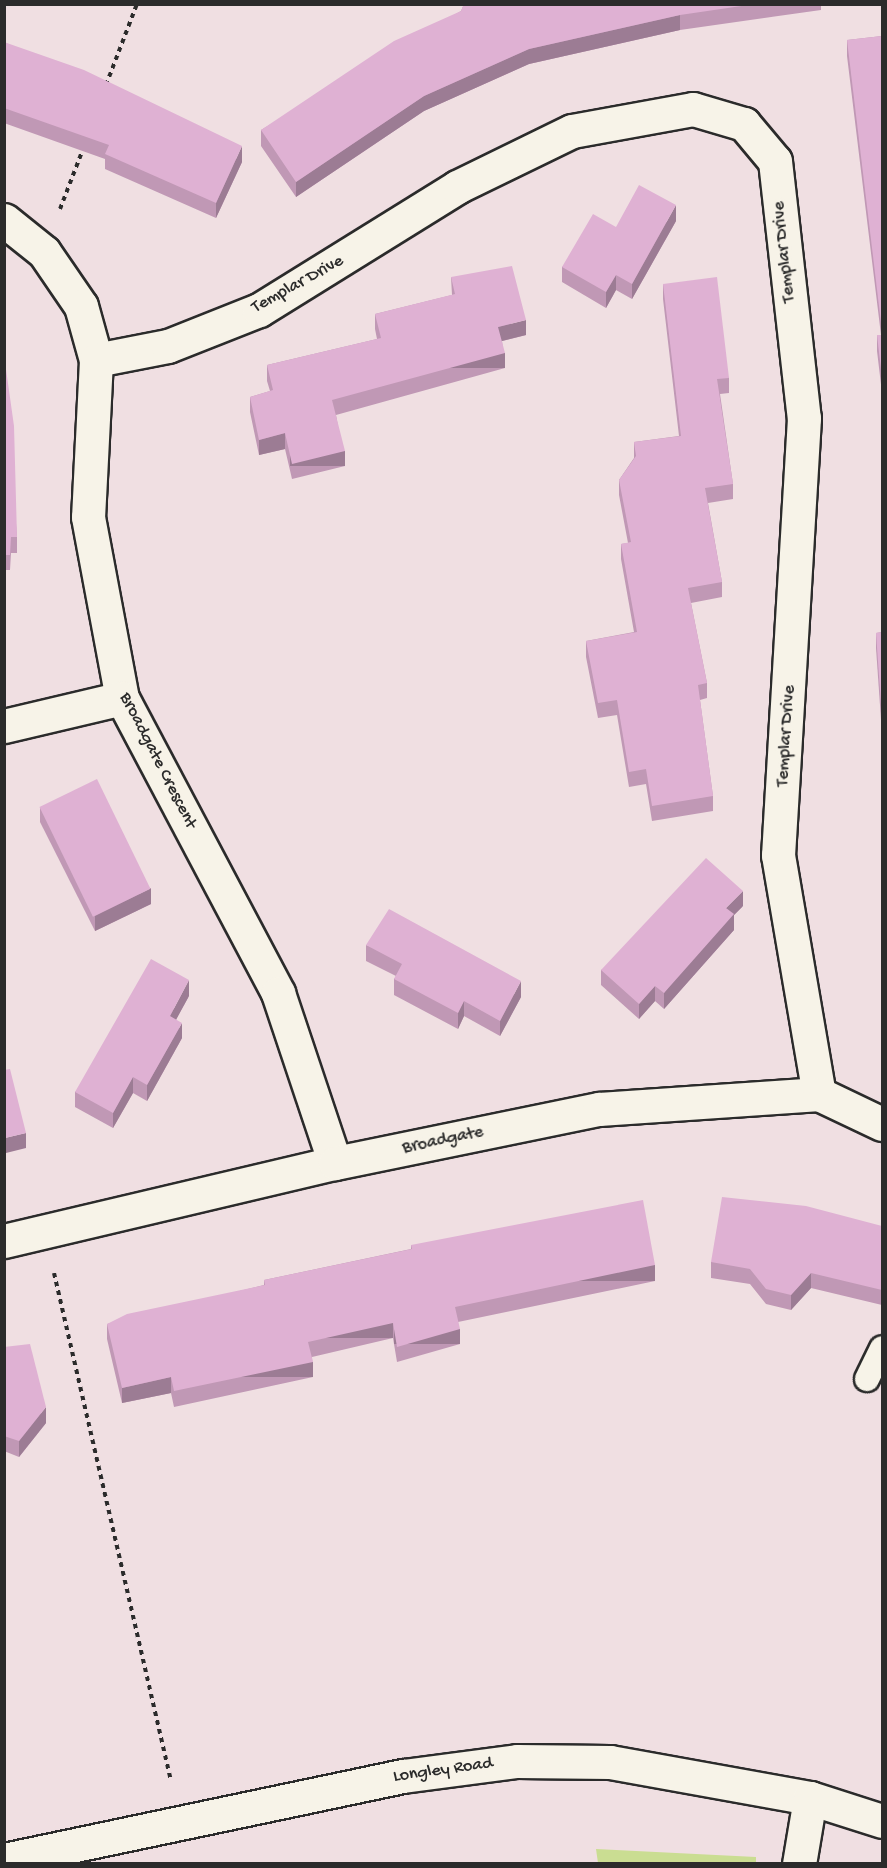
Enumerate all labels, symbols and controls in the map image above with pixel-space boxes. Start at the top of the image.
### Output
street label: Templar Drive [769,200,801,304]
street label: Templar Drive [248,251,348,319]
street label: Templar Drive [773,685,801,787]
street label: Broadgate Crescent [113,689,201,833]
street label: Broadgate [400,1122,486,1160]
street label: Longley Road [392,1753,494,1789]

